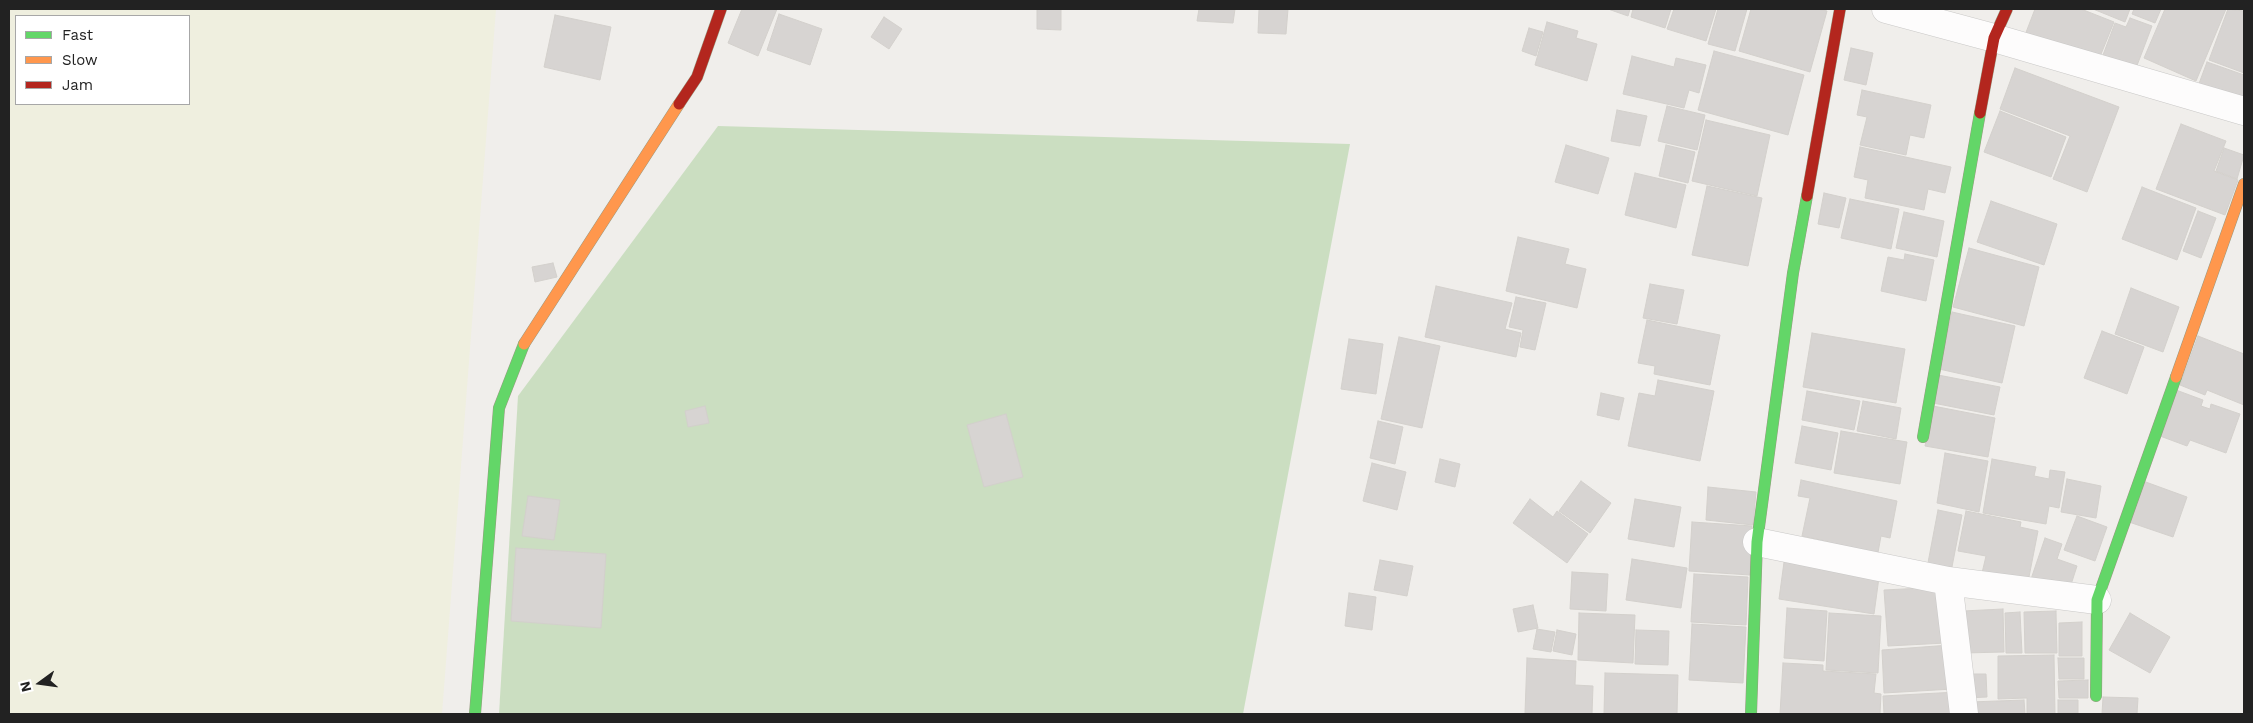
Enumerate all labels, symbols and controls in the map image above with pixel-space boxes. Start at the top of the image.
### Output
legend [15,15,190,105]
text: Fast [62,26,93,44]
text: Slow [62,51,98,69]
text: Jam [62,76,93,94]
north arrow [15,658,65,708]
text: N [16,680,34,694]

